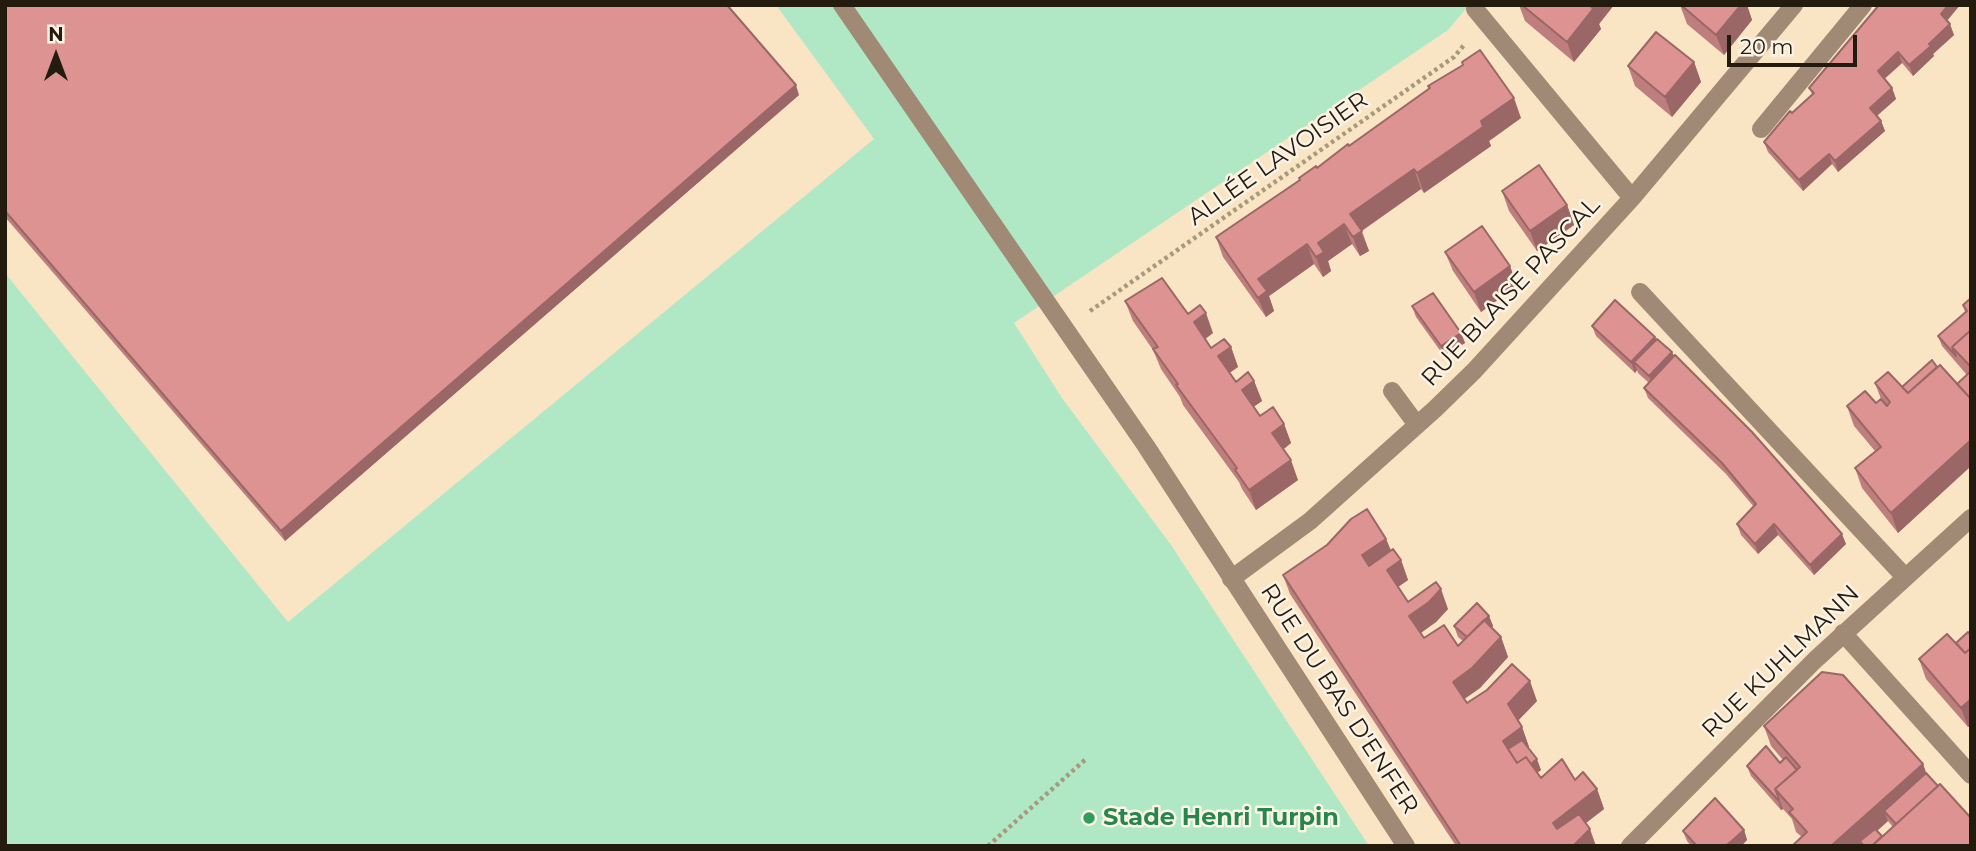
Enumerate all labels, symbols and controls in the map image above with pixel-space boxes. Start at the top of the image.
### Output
north arrow [21,21,91,91]
scale bar [1731,21,1860,65]
text: N [48,23,64,46]
text: 20 m [1740,34,1794,59]
street label: ALLÉE LAVOISIER [1182,86,1374,232]
street label: RUE BLAISE PASCAL [1416,191,1606,393]
street label: RUE DU BAS D'ENFER [1254,579,1424,819]
street label: RUE KUHLMANN [1696,580,1866,744]
place label: Stade Henri Turpin [1103,804,1339,832]
marker: Stade Henri Turpin [1081,810,1097,826]

